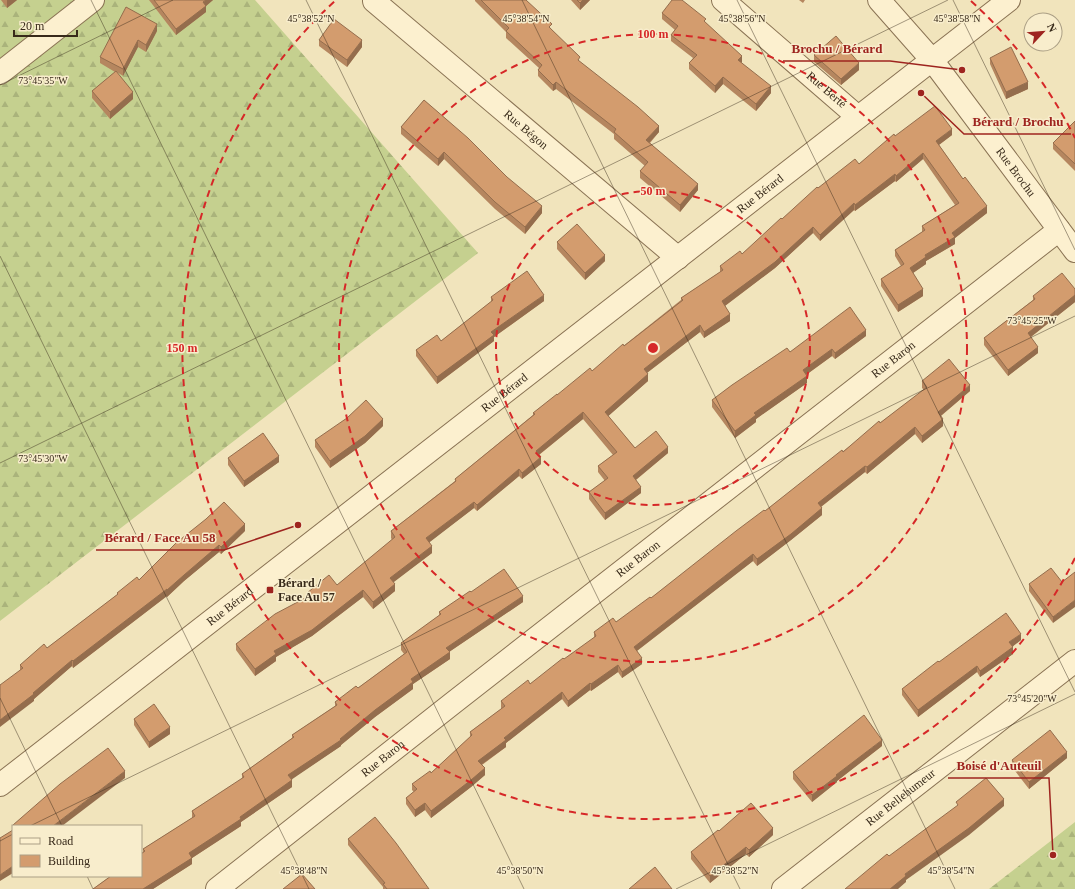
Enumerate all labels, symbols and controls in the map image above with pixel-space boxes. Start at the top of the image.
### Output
scale bar [14,12,77,38]
north arrow [1023,12,1063,52]
text: 45°38'52"N [287,13,335,24]
text: 45°38'54"N [502,13,550,24]
text: 45°38'56"N [718,13,766,24]
text: 45°38'58"N [933,13,981,24]
text: 20 m [20,19,45,33]
text: N [1045,21,1059,34]
text: 100 m [638,27,669,41]
callout: Brochu / Bérard [783,36,890,61]
text: Brochu / Bérard [792,41,883,56]
street label: Rue Berté [804,69,849,111]
text: 73°45'35"W [18,75,68,86]
street label: Rue Bégon [501,107,551,152]
callout: Bérard / Brochu [964,109,1071,134]
text: Bérard / Brochu [973,114,1063,129]
street label: Rue Brochu [993,145,1039,199]
street label: Rue Bérard [734,171,786,216]
text: 50 m [641,184,666,198]
text: 73°45'25"W [1007,315,1057,326]
street label: Rue Baron [869,338,918,381]
text: 150 m [167,341,198,355]
centre of rings [646,341,660,355]
street label: Rue Bérard [478,370,530,415]
text: 73°45'30"W [18,453,68,464]
callout: Bérard / Face Au 58 [96,525,224,550]
text: Bérard / Face Au 58 [104,530,216,545]
street label: Rue Baron [613,537,663,580]
place label: Bérard / Face Au 57 [278,576,335,604]
street label: Rue Bérard [204,584,256,629]
marker: Bérard / Face Au 57 [265,585,275,595]
text: 73°45'20"W [1007,693,1057,704]
street label: Rue Baron [358,737,407,780]
callout: Boisé d'Auteuil [948,753,1049,778]
text: Boisé d'Auteuil [957,758,1042,773]
street label: Rue Bellehumeur [863,766,938,829]
legend [12,825,142,877]
text: Road [48,834,73,848]
text: Building [48,854,90,868]
text: 45°38'48"N [280,865,328,876]
text: 45°38'50"N [496,865,544,876]
text: 45°38'52"N [711,865,759,876]
text: 45°38'54"N [927,865,975,876]

